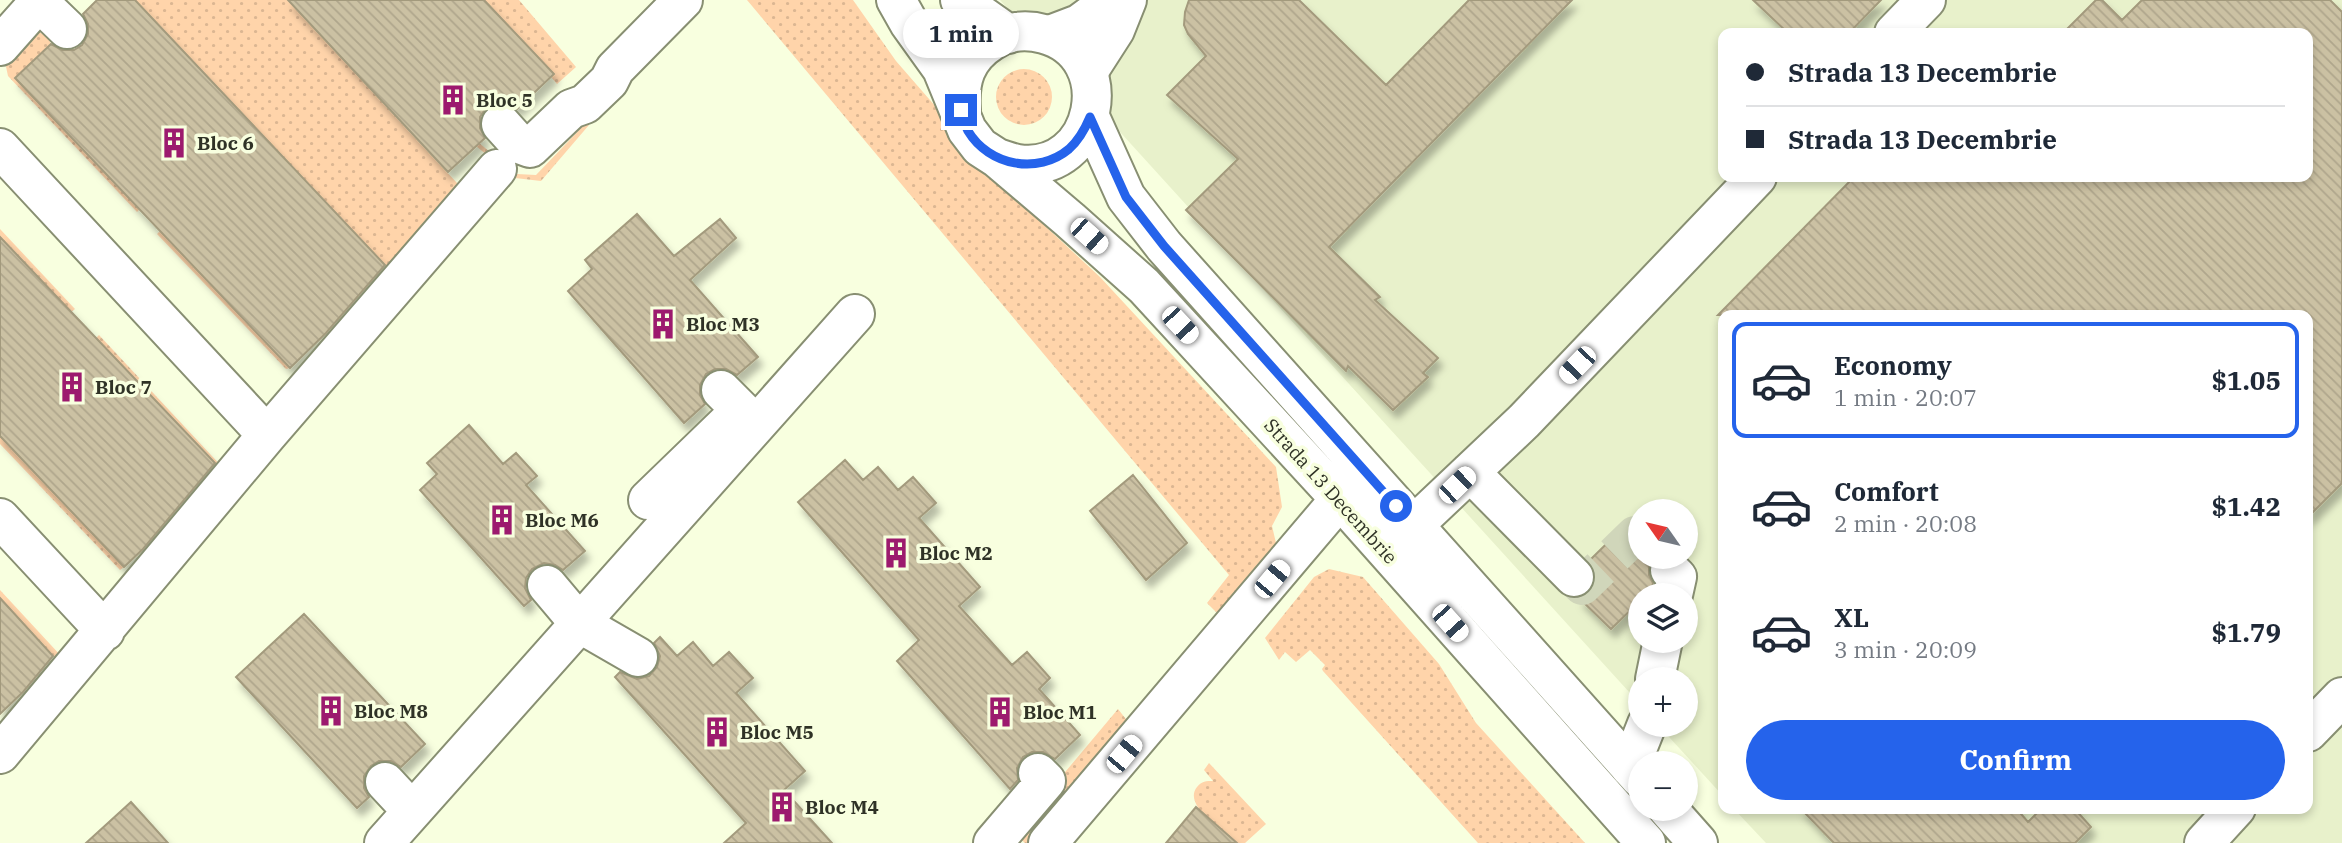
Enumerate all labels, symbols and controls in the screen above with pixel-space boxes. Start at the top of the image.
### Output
callout: 1 min [903,8,1019,57]
text: 1 min [929,18,993,48]
text: Strada 13 Decembrie [1788,55,2057,89]
building icon: Bloc 5 [436,83,470,117]
place label: Bloc 5 [476,88,533,112]
route end [945,94,977,126]
text: Strada 13 Decembrie [1788,122,2057,156]
building icon: Bloc 6 [157,126,191,160]
place label: Bloc 6 [197,131,254,155]
car [1067,214,1112,258]
car [1158,302,1203,348]
building icon: Bloc M3 [646,307,680,341]
place label: Bloc M3 [686,312,760,336]
car [1555,343,1600,387]
text: Economy [1834,348,1952,382]
icon: car [1750,349,1813,412]
text: $1.05 [2211,363,2281,397]
building icon: Bloc 7 [55,370,89,404]
place label: Bloc 7 [95,375,152,399]
text: 1 min · 20:07 [1834,382,1977,412]
street label: Strada 13 Decembrie [1259,413,1403,569]
car [1435,463,1480,507]
text: Comfort [1834,474,1939,508]
icon: car [1750,475,1813,538]
text: $1.42 [2211,489,2281,523]
route start [1380,490,1412,522]
north arrow [1628,499,1698,569]
map controls [1628,499,1698,821]
building icon: Bloc M6 [485,503,519,537]
place label: Bloc M6 [525,508,599,532]
text: 2 min · 20:08 [1834,508,1977,538]
building icon: Bloc M2 [879,536,913,570]
place label: Bloc M2 [919,541,993,565]
car [1251,556,1294,602]
button: layers [1628,583,1698,653]
car [1429,600,1472,646]
text: XL [1834,600,1869,634]
icon: car [1750,601,1813,664]
text: $1.79 [2211,615,2281,649]
text: 3 min · 20:09 [1834,634,1977,664]
button: + [1628,667,1698,737]
building icon: Bloc M8 [314,694,348,728]
building icon: Bloc M1 [983,695,1017,729]
place label: Bloc M8 [354,699,428,723]
place label: Bloc M1 [1023,700,1097,724]
building icon: Bloc M5 [700,715,734,749]
place label: Bloc M5 [740,720,814,744]
button: Confirm [1746,720,2285,800]
car [1103,731,1146,777]
button: − [1628,751,1698,821]
building icon: Bloc M4 [765,790,799,824]
place label: Bloc M4 [805,795,879,819]

